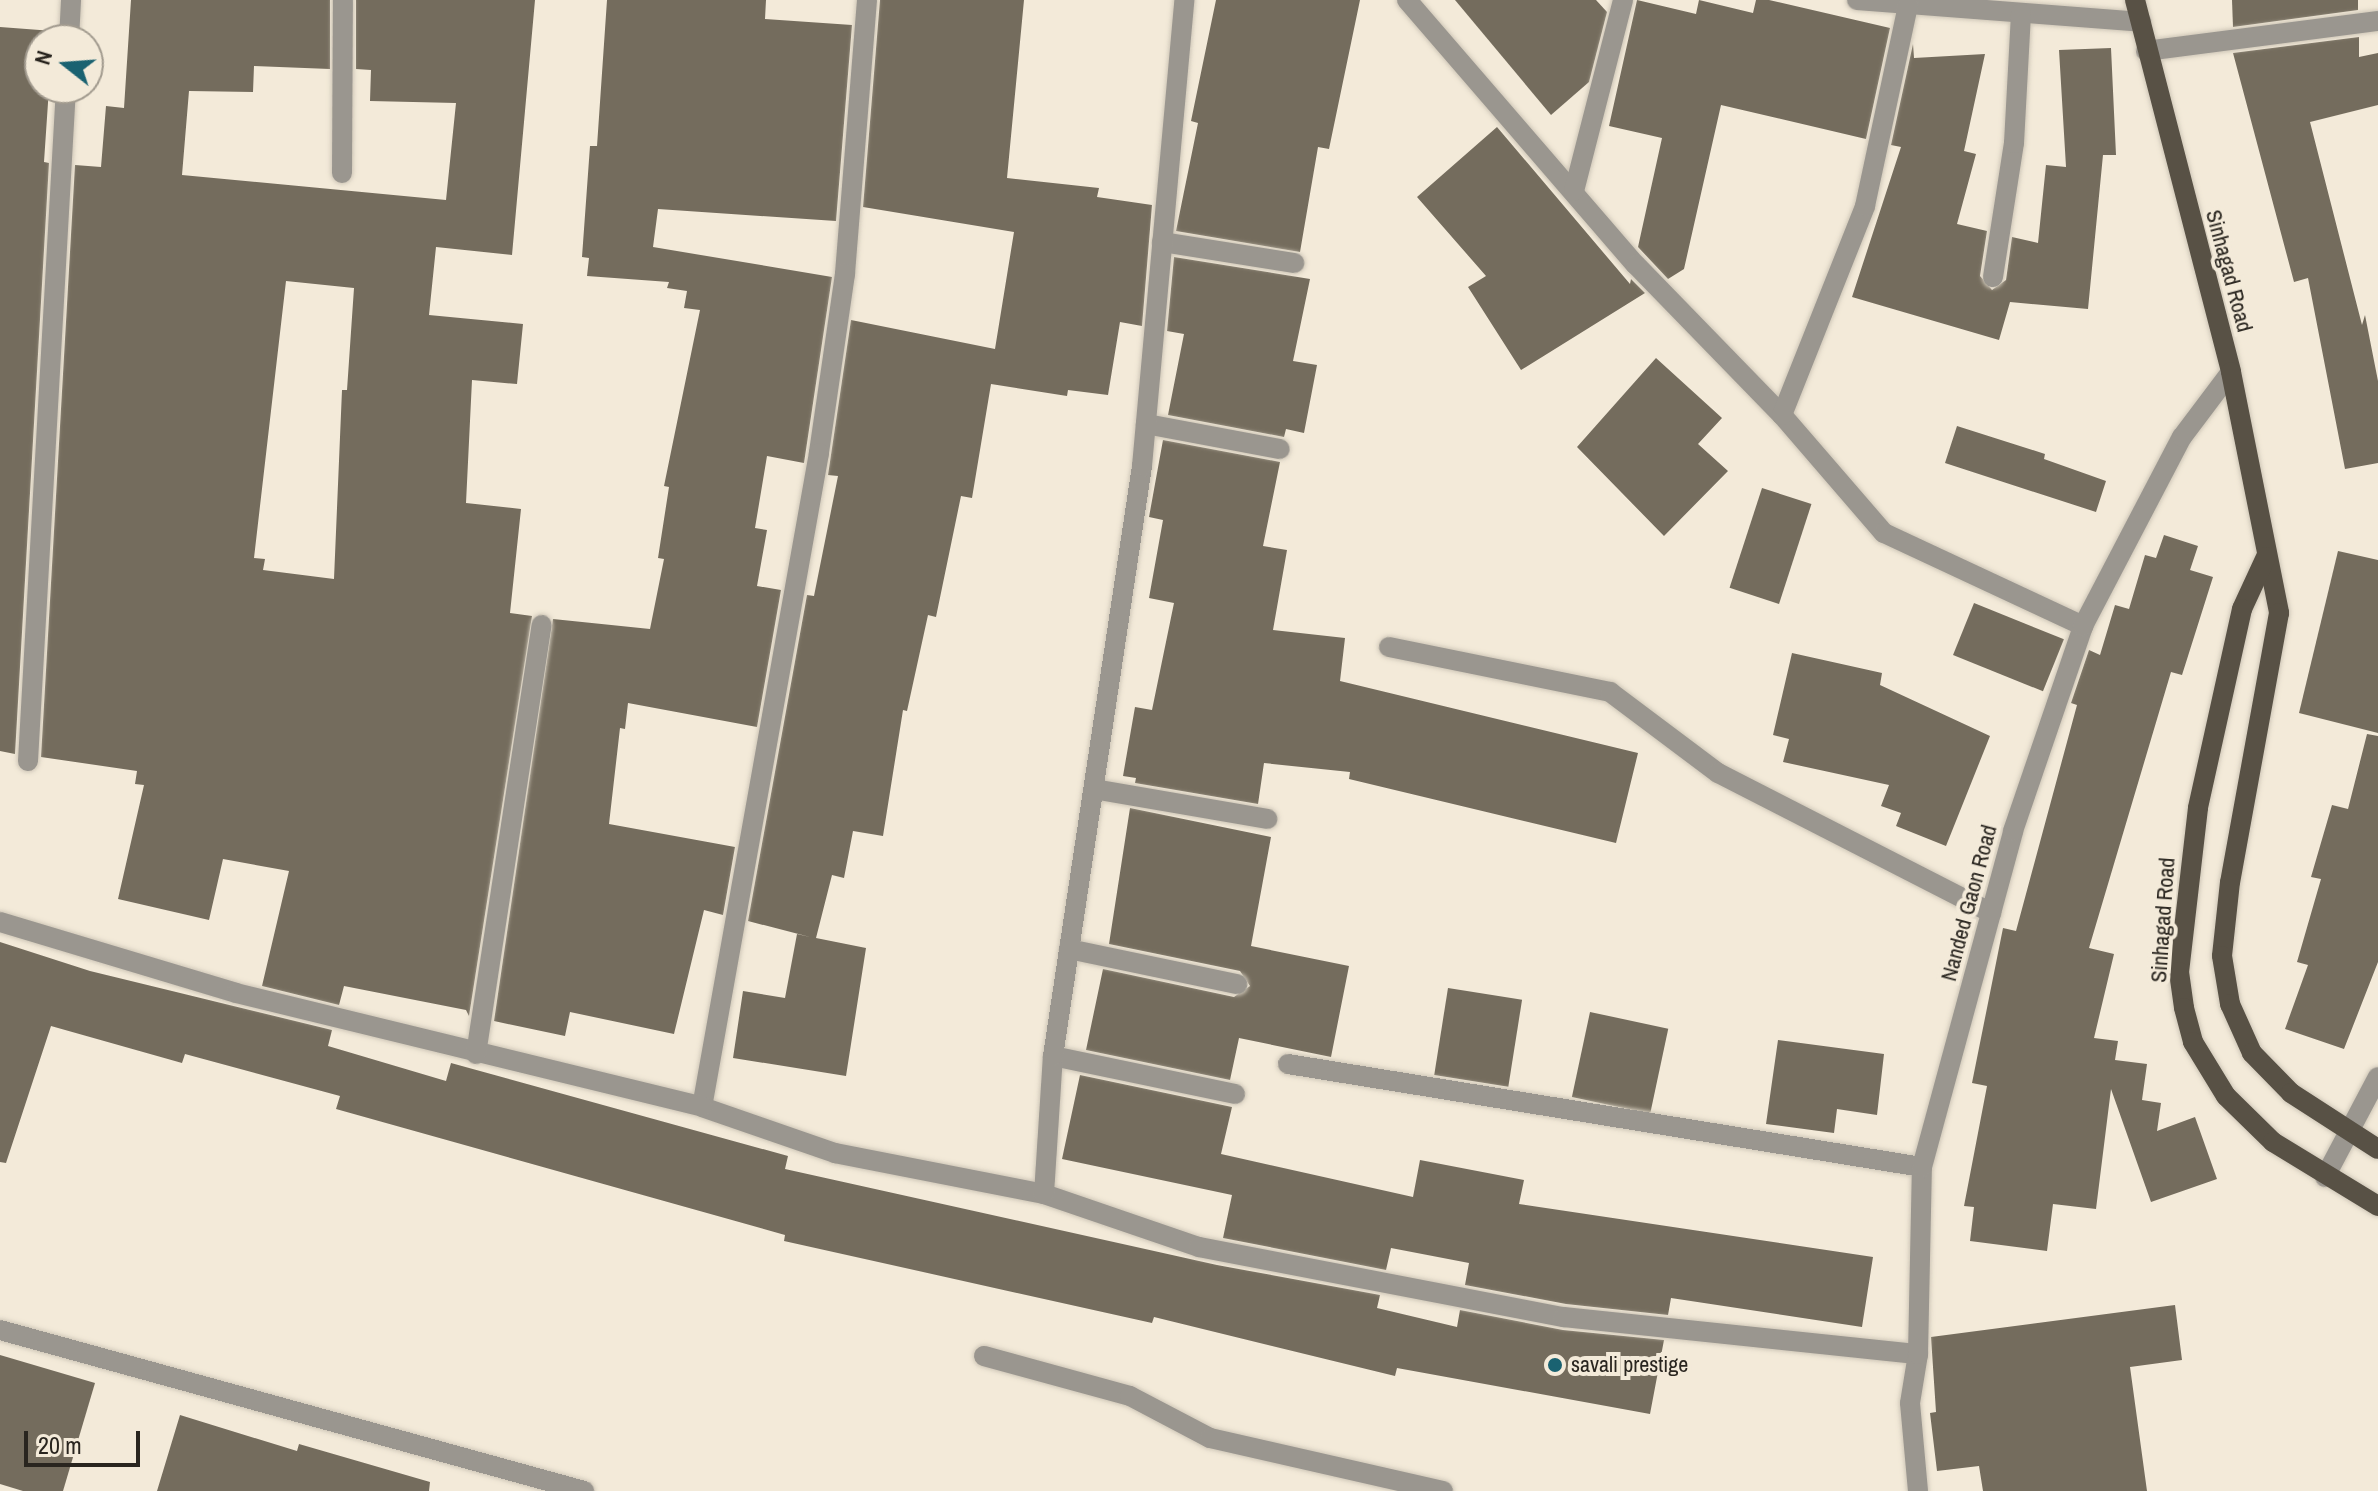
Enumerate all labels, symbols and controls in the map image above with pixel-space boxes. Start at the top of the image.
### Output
north arrow [24,24,104,104]
text: N [27,47,59,68]
street label: Sinhagad Road [2200,207,2258,335]
street label: Nanded Gaon Road [1935,822,2003,984]
street label: Sinhagad Road [2145,857,2181,983]
place label: savali prestige [1571,1352,1688,1378]
marker: savali prestige [1546,1356,1564,1374]
scale bar [28,1415,144,1465]
text: 20 m [38,1429,82,1461]

